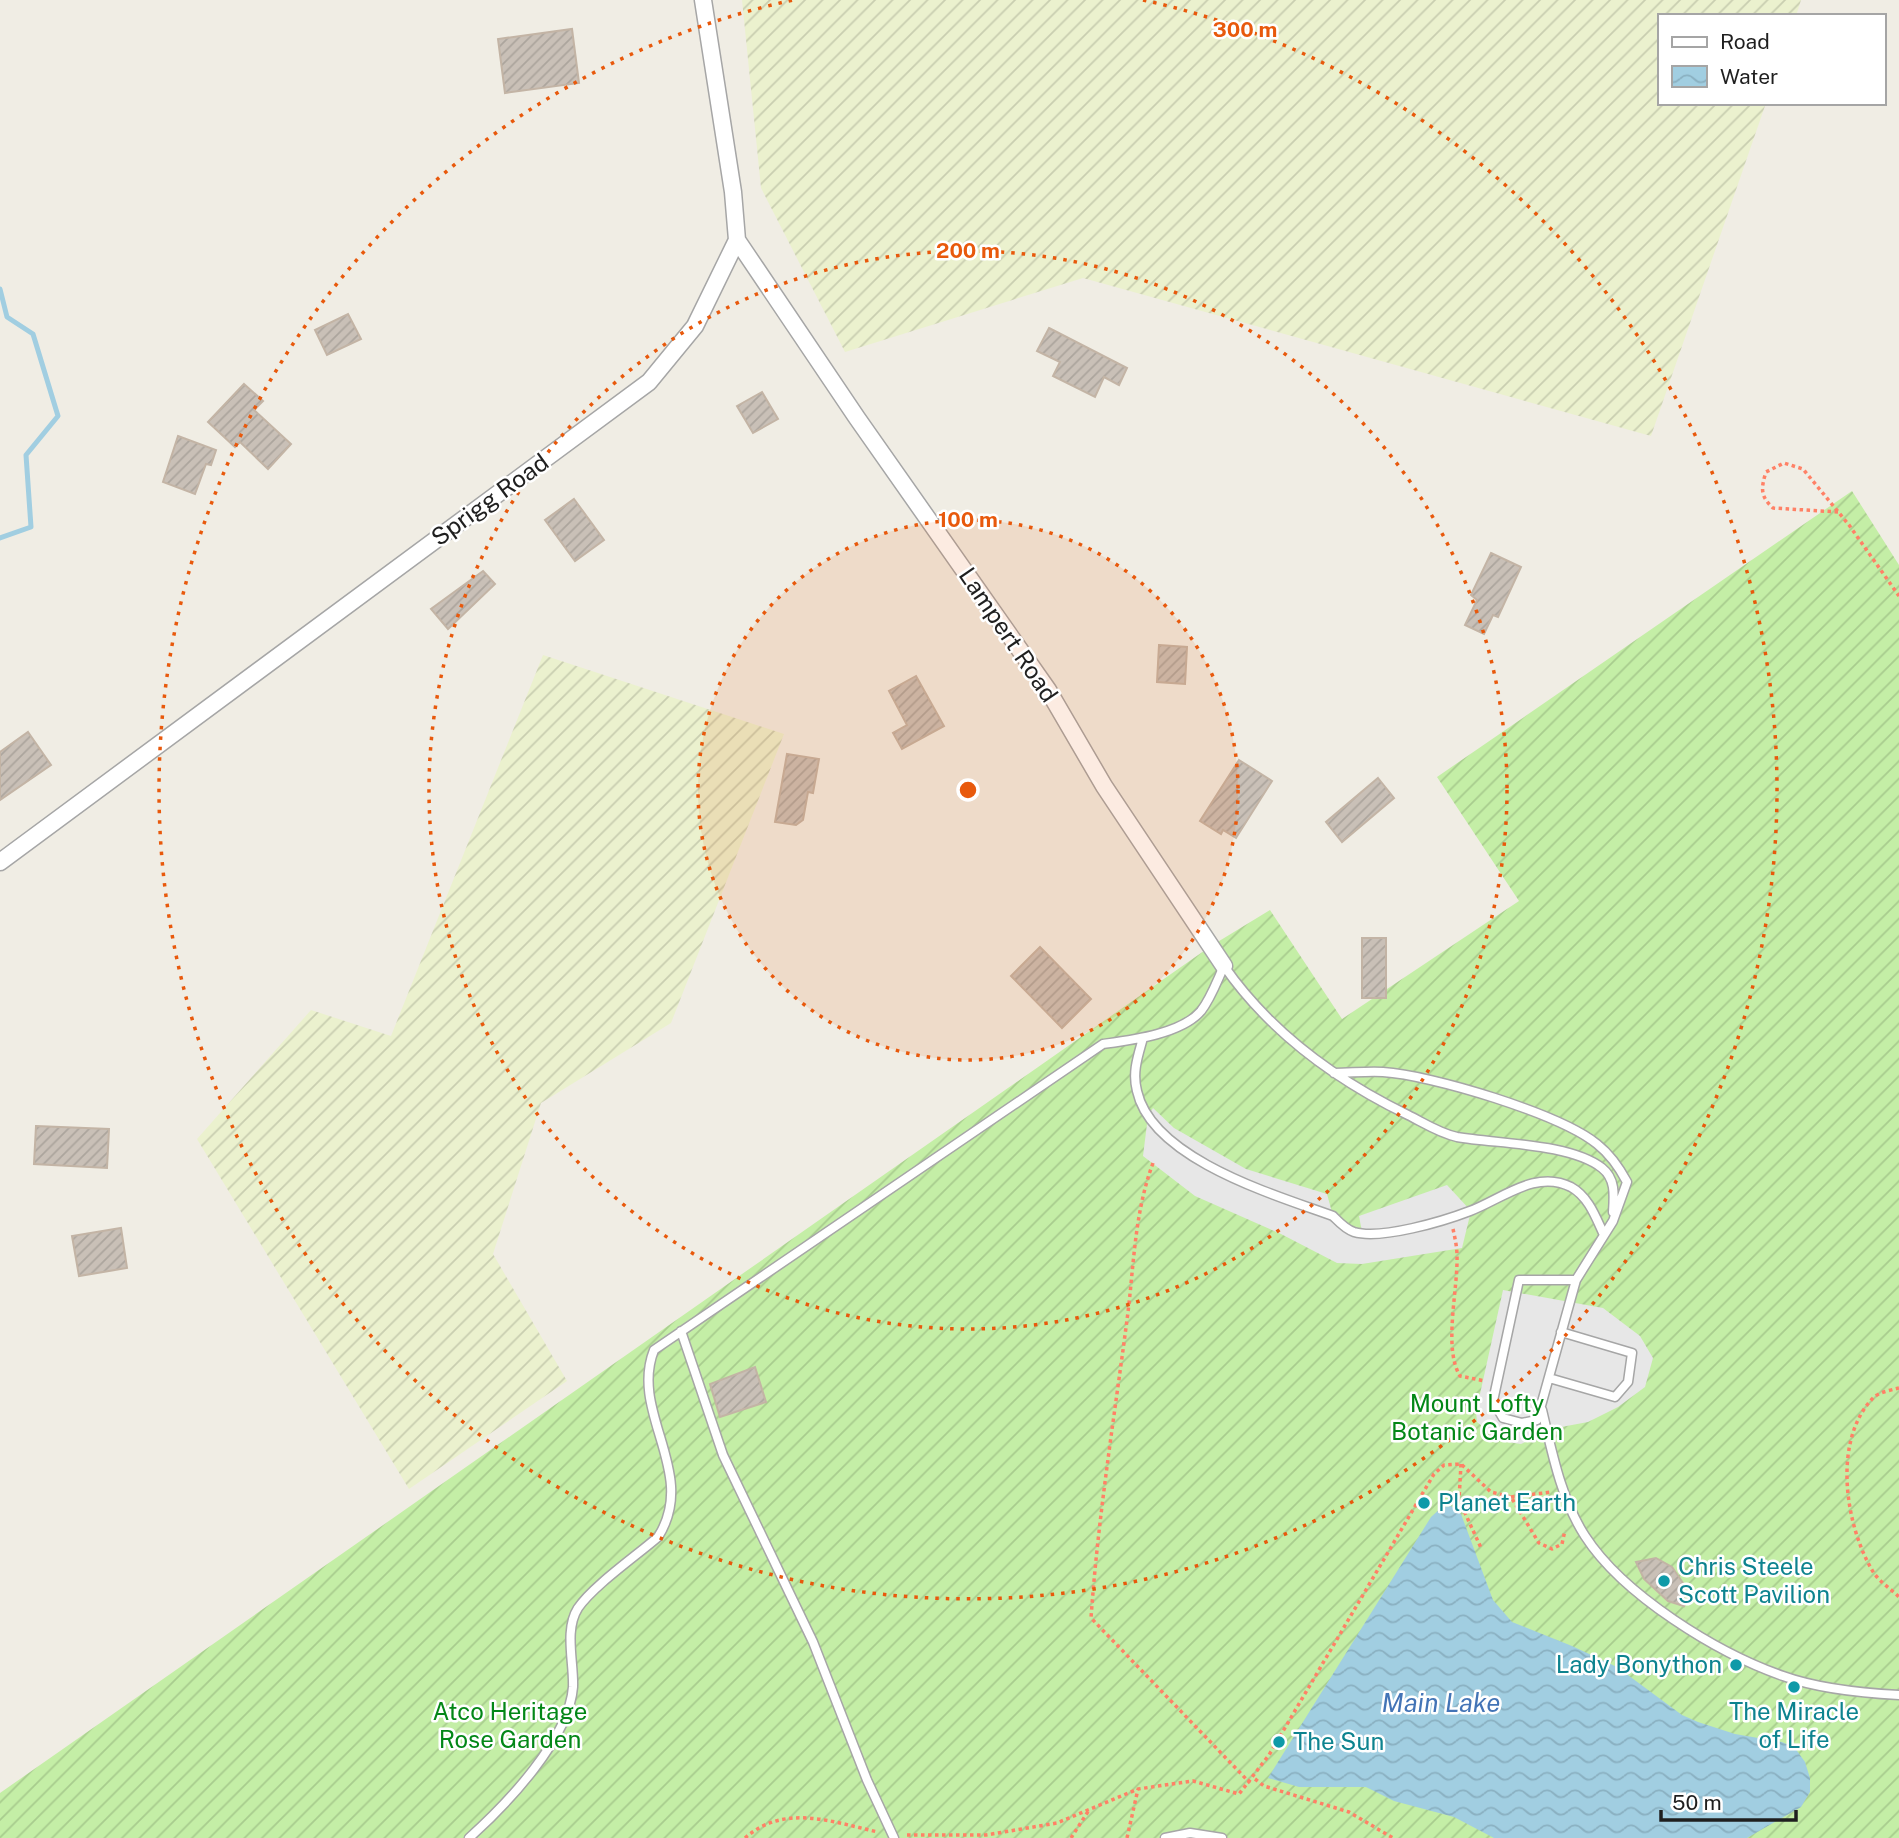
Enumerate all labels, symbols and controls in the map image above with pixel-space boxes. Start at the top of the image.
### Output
legend [1658,14,1885,105]
text: 300 m [1213,17,1277,42]
text: Road [1720,29,1770,54]
text: Water [1720,64,1778,89]
text: 200 m [936,238,1000,263]
street label: Sprigg Road [425,447,553,551]
text: 100 m [938,507,998,532]
street label: Lampert Road [953,562,1064,707]
centre of rings [956,778,980,802]
park label: Mount Lofty Botanic Garden [1391,1389,1563,1445]
place label: Planet Earth [1438,1488,1576,1516]
marker: Planet Earth [1416,1495,1432,1511]
place label: Chris Steele Scott Pavilion [1678,1552,1830,1608]
marker: Chris Steele Scott Pavilion [1656,1573,1672,1589]
place label: Lady Bonython [1556,1650,1722,1678]
marker: Lady Bonython [1728,1657,1744,1673]
marker: The Miracle of Life [1786,1679,1802,1695]
water label: Main Lake [1382,1687,1500,1718]
park label: Atco Heritage Rose Garden [433,1697,587,1753]
place label: The Miracle of Life [1729,1697,1859,1753]
place label: The Sun [1293,1727,1384,1755]
marker: The Sun [1271,1734,1287,1750]
scale bar [1661,1778,1796,1822]
text: 50 m [1672,1790,1722,1815]

